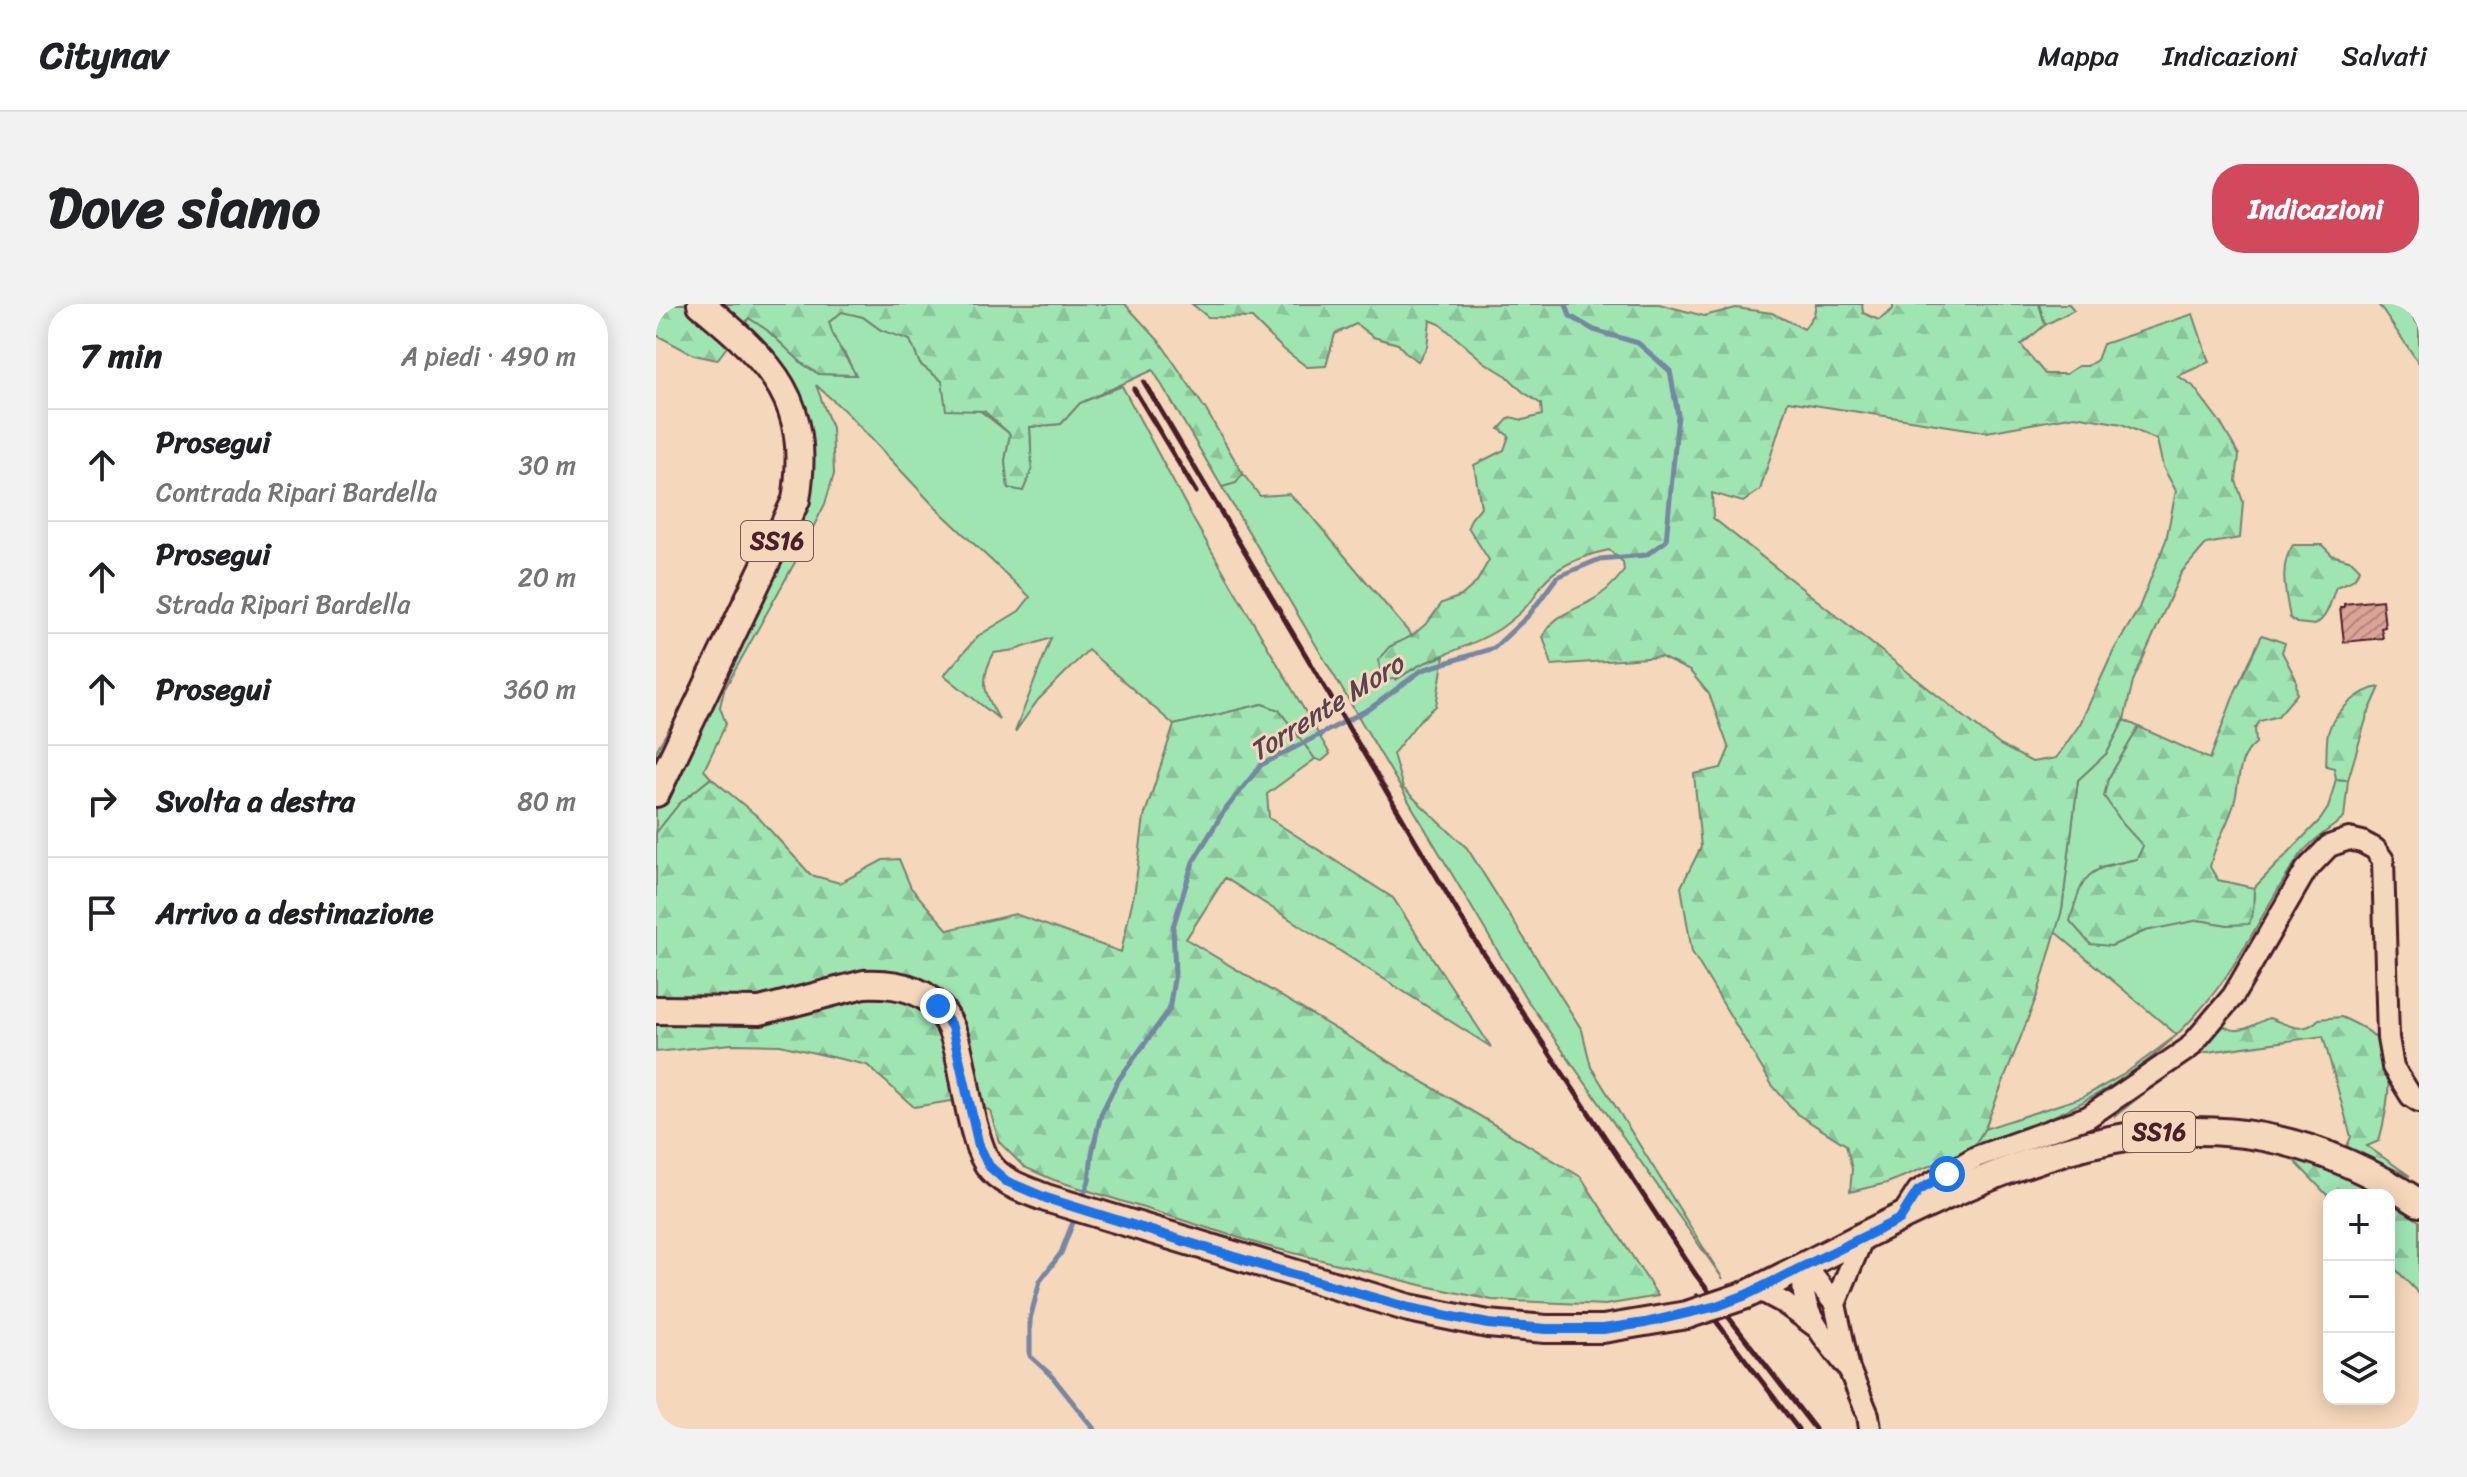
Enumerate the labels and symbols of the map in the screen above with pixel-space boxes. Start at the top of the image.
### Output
road number: SS16 [741,521,813,561]
water label: Torrente Moro [1239,639,1415,775]
route end [920,988,956,1024]
road number: SS16 [2123,1112,2195,1152]
route start [1929,1156,1965,1192]

